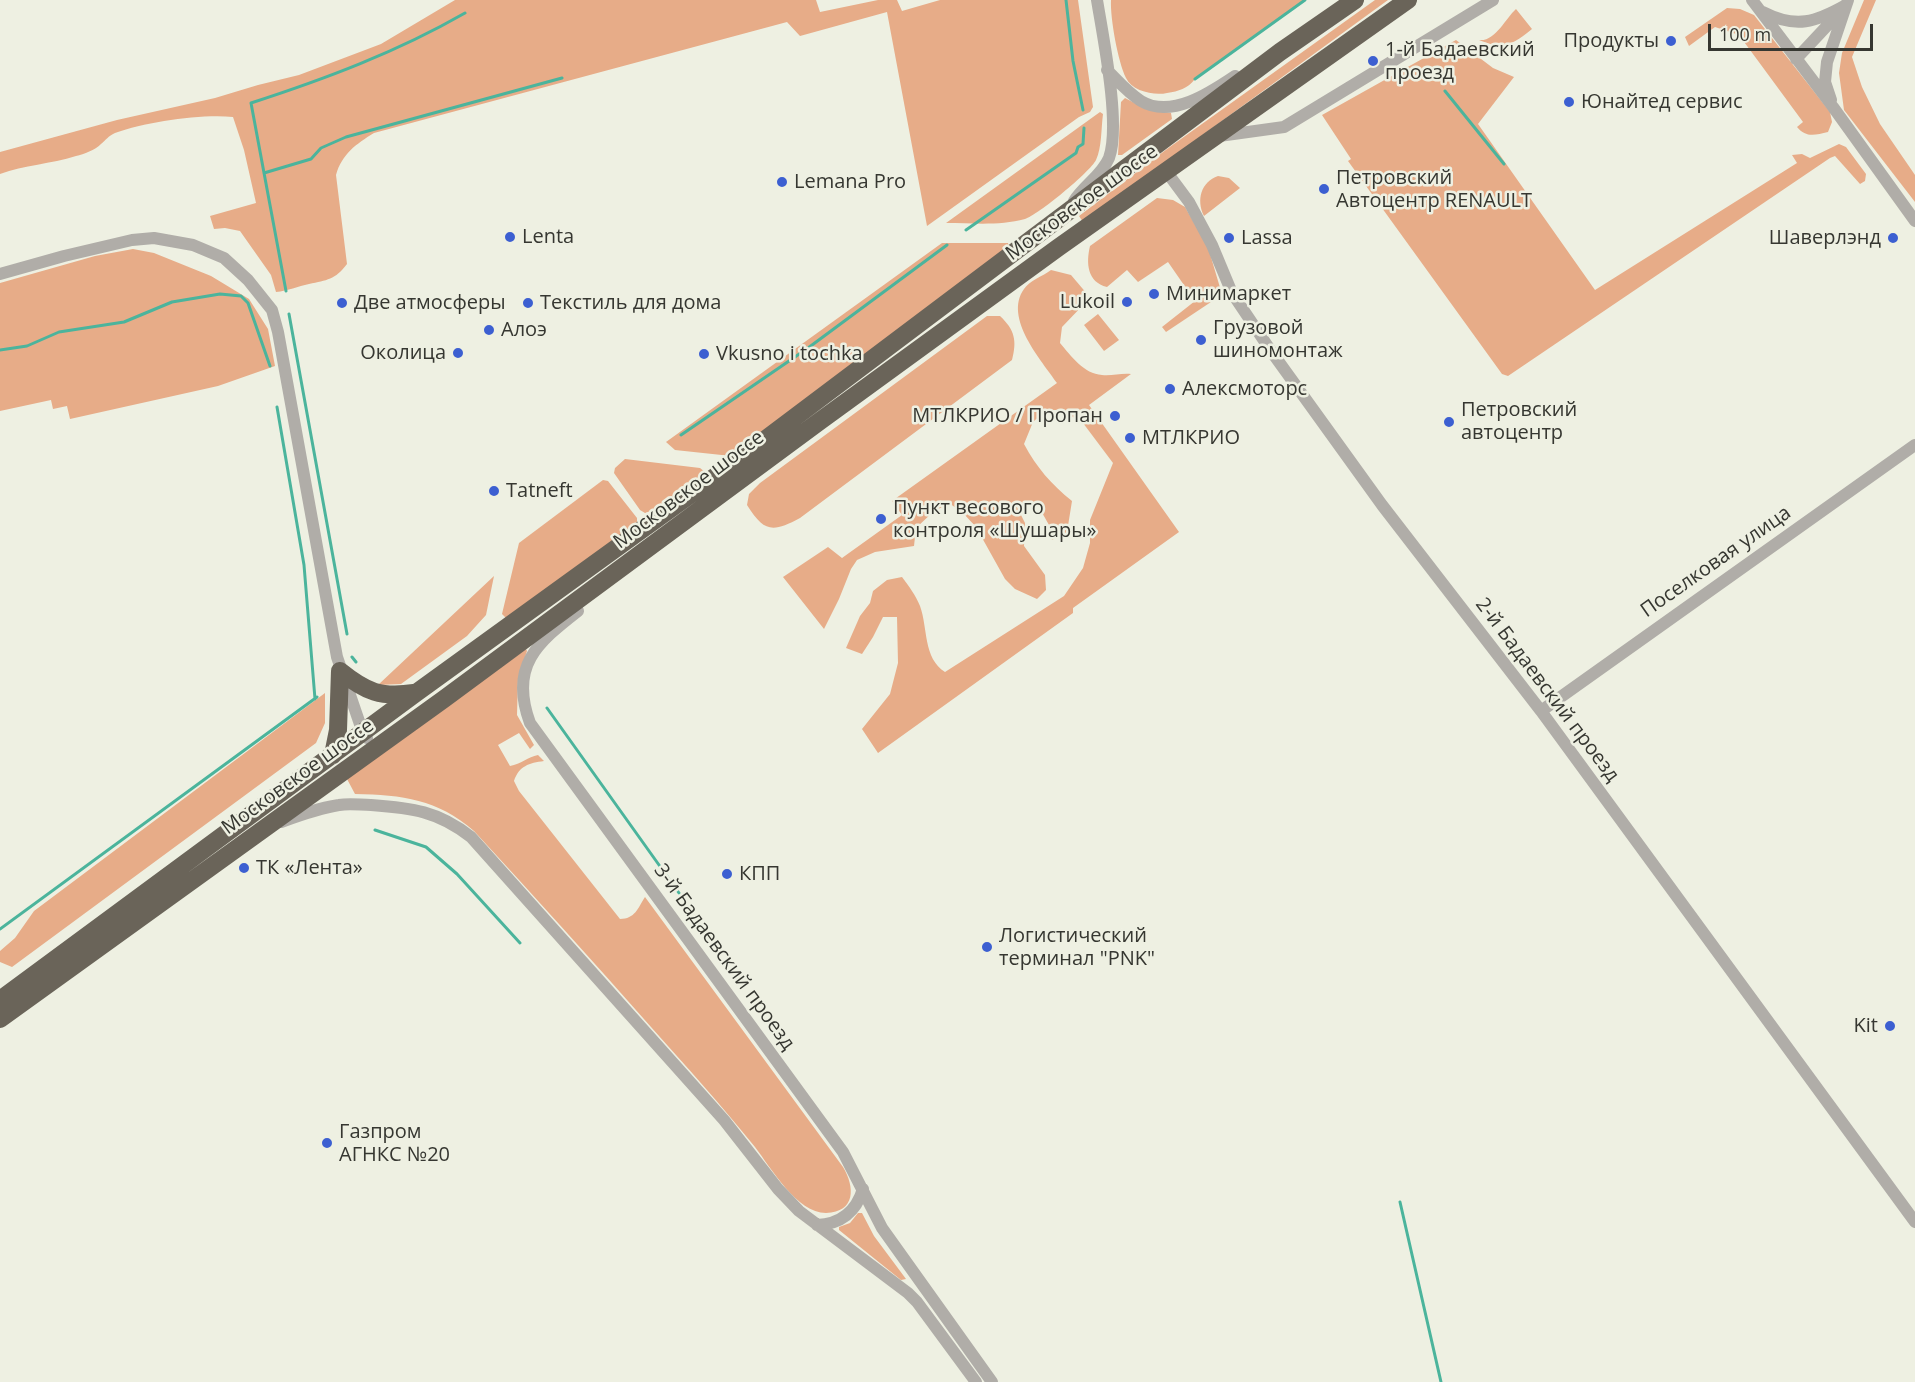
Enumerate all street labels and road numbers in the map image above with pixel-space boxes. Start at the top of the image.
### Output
street label: Московское шоссе [1001,140,1163,266]
street label: Московское шоссе [609,426,769,554]
street label: Поселковая улица [1636,501,1796,623]
street label: 2-й Бадаевский проезд [1470,593,1624,787]
street label: Московское шоссе [217,714,379,840]
street label: 3-й Бадаевский проезд [648,859,800,1055]

